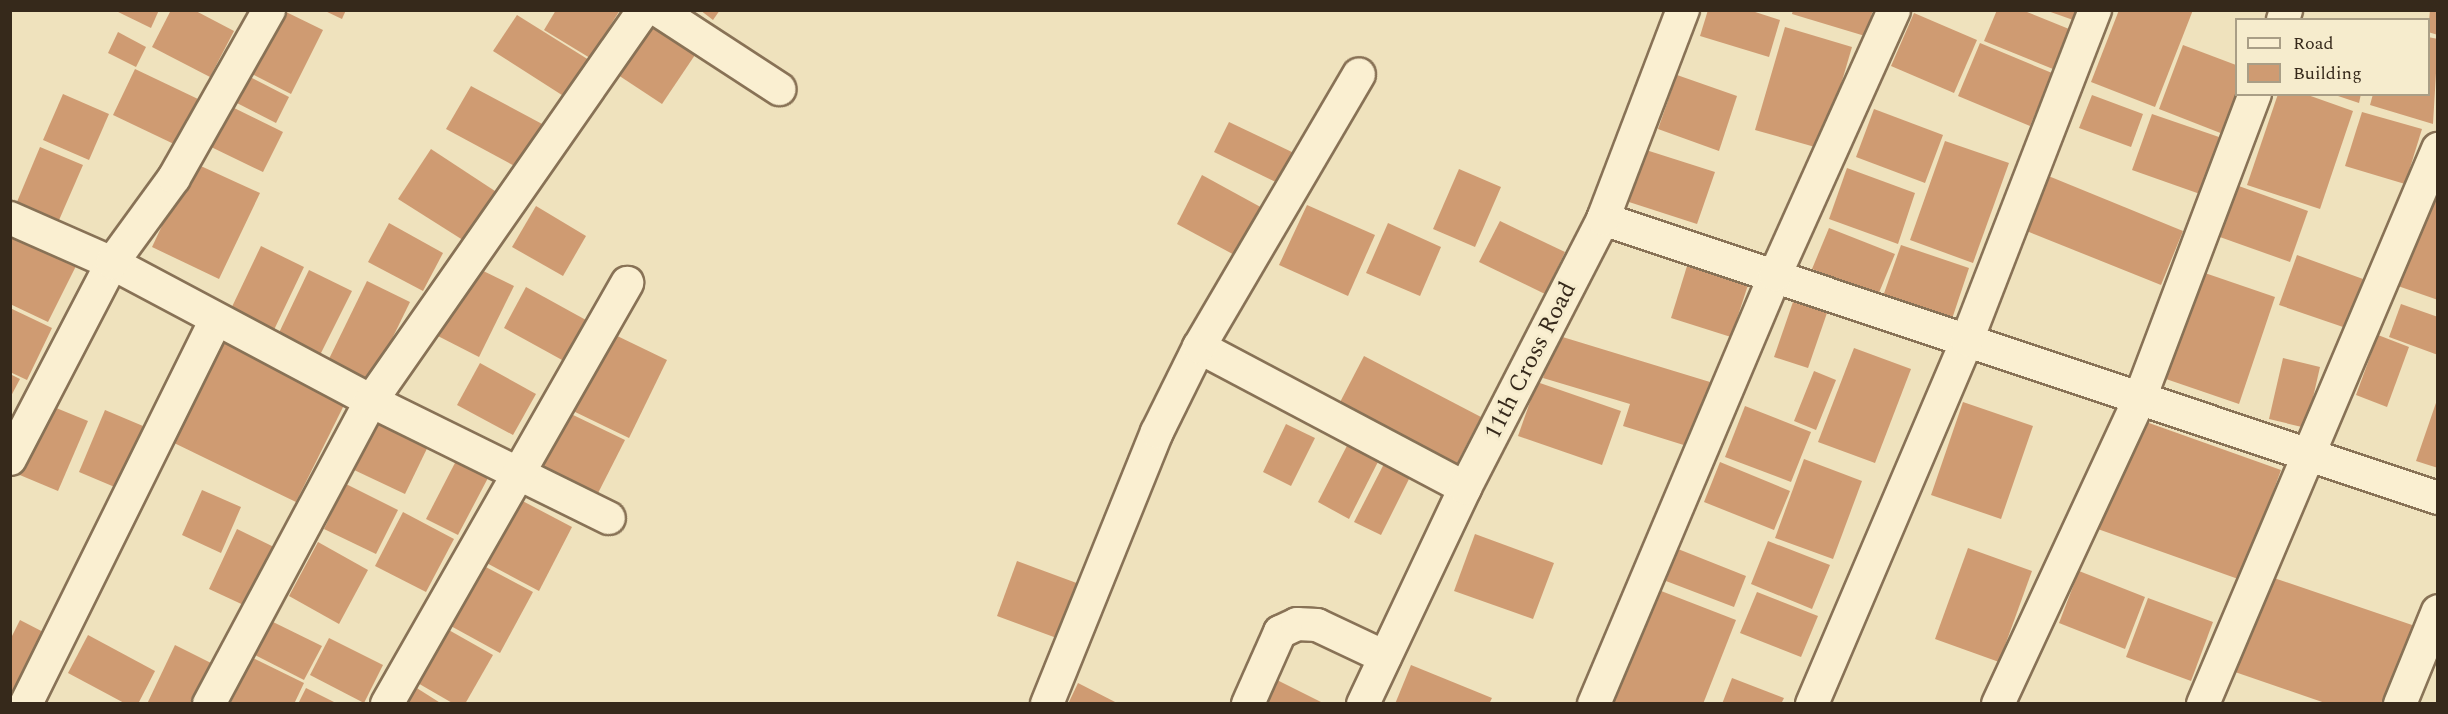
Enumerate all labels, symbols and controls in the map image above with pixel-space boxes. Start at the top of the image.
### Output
legend [2235,18,2430,96]
text: Road [2293,30,2334,57]
text: Building [2293,60,2362,87]
street label: 11th Cross Road [1479,277,1583,445]

